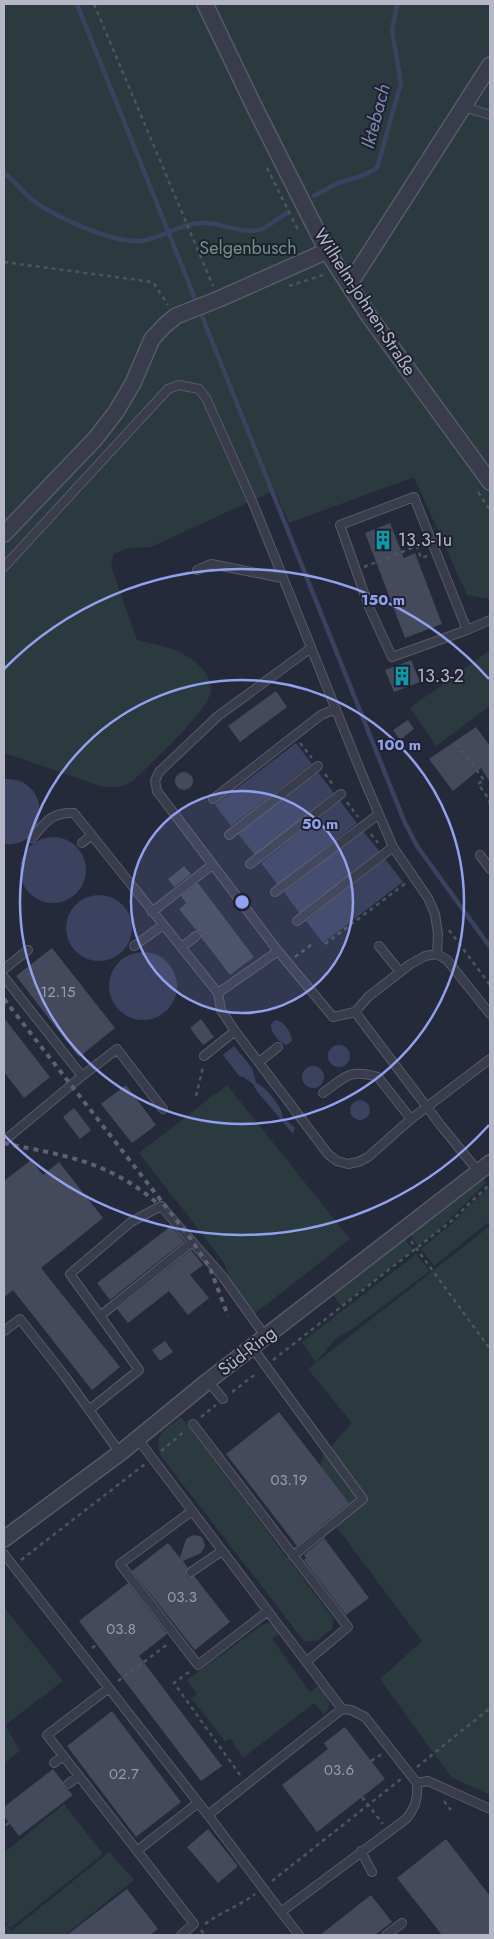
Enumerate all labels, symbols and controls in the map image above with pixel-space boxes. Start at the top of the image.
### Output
water label: Iktebach [354,81,397,152]
street label: Wilhelm-Johnen-Straße [307,223,423,381]
park label: Selgenbusch [199,235,297,261]
place label: 13.3-1u [398,527,452,553]
building icon: 13.3-1u [372,529,394,551]
text: 150 m [361,589,405,611]
place label: 13.3-2 [417,663,464,689]
building icon: 13.3-2 [391,665,413,687]
text: 100 m [377,734,421,756]
text: 50 m [302,813,338,835]
centre of rings [233,893,251,911]
house number: 12.15 [41,981,76,1003]
street label: Süd-Ring [212,1320,282,1382]
house number: 03.19 [271,1469,307,1491]
house number: 03.3 [167,1586,197,1608]
house number: 03.8 [106,1618,136,1640]
house number: 03.6 [324,1759,354,1781]
house number: 02.7 [109,1763,139,1785]

